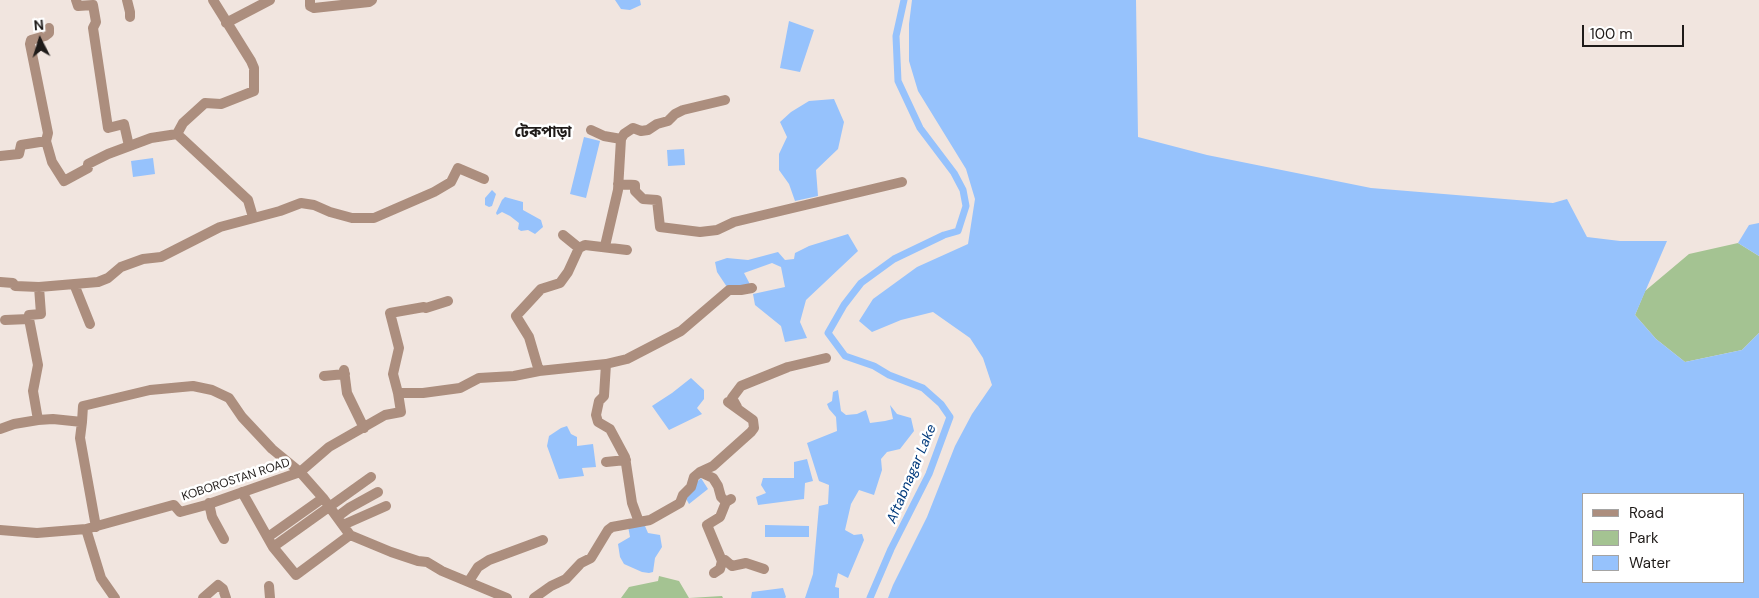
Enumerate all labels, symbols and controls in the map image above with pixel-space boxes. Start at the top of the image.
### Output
north arrow [15,15,65,65]
scale bar [1584,15,1686,47]
text: N [33,16,45,34]
text: 100 m [1590,24,1633,44]
district label: টেকপাড়া [515,124,571,142]
water label: Aftabnagar Lake [884,422,940,526]
street label: KOBOROSTAN ROAD [180,456,292,504]
legend [1582,493,1744,583]
text: Road [1629,503,1664,523]
text: Park [1629,528,1659,548]
text: Water [1629,553,1670,573]

